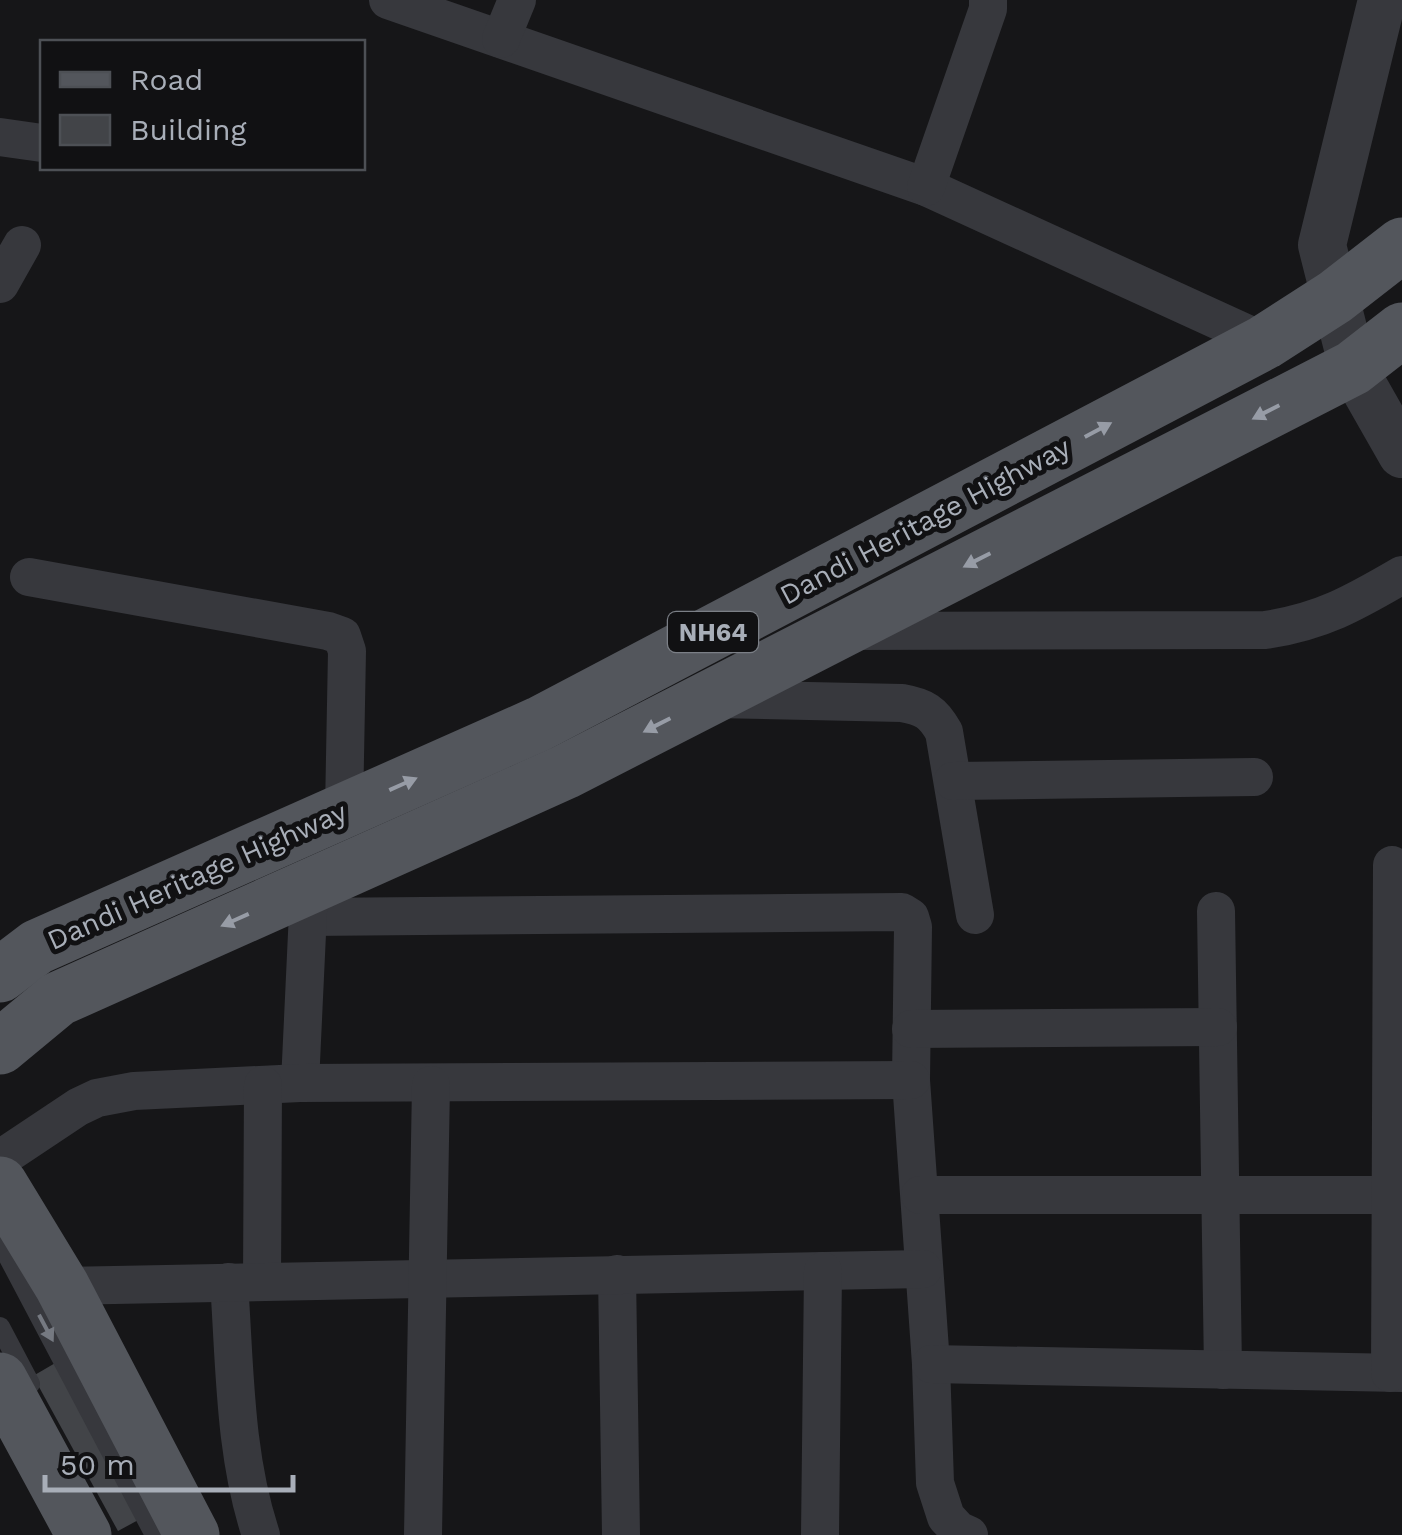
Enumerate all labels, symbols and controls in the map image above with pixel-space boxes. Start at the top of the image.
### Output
legend [40,40,365,170]
text: Road [130,62,203,97]
text: Building [130,112,247,147]
one-way arrow [1252,403,1281,420]
one-way arrow [1084,421,1113,438]
street label: Dandi Heritage Highway [774,430,1076,612]
one-way arrow [963,551,992,568]
road number: NH64 [668,612,758,652]
one-way arrow [642,716,671,733]
one-way arrow [388,776,418,792]
street label: Dandi Heritage Highway [42,795,352,957]
one-way arrow [220,912,250,928]
one-way arrow [37,1313,54,1342]
scale bar [45,1430,292,1492]
text: 50 m [60,1447,135,1482]

